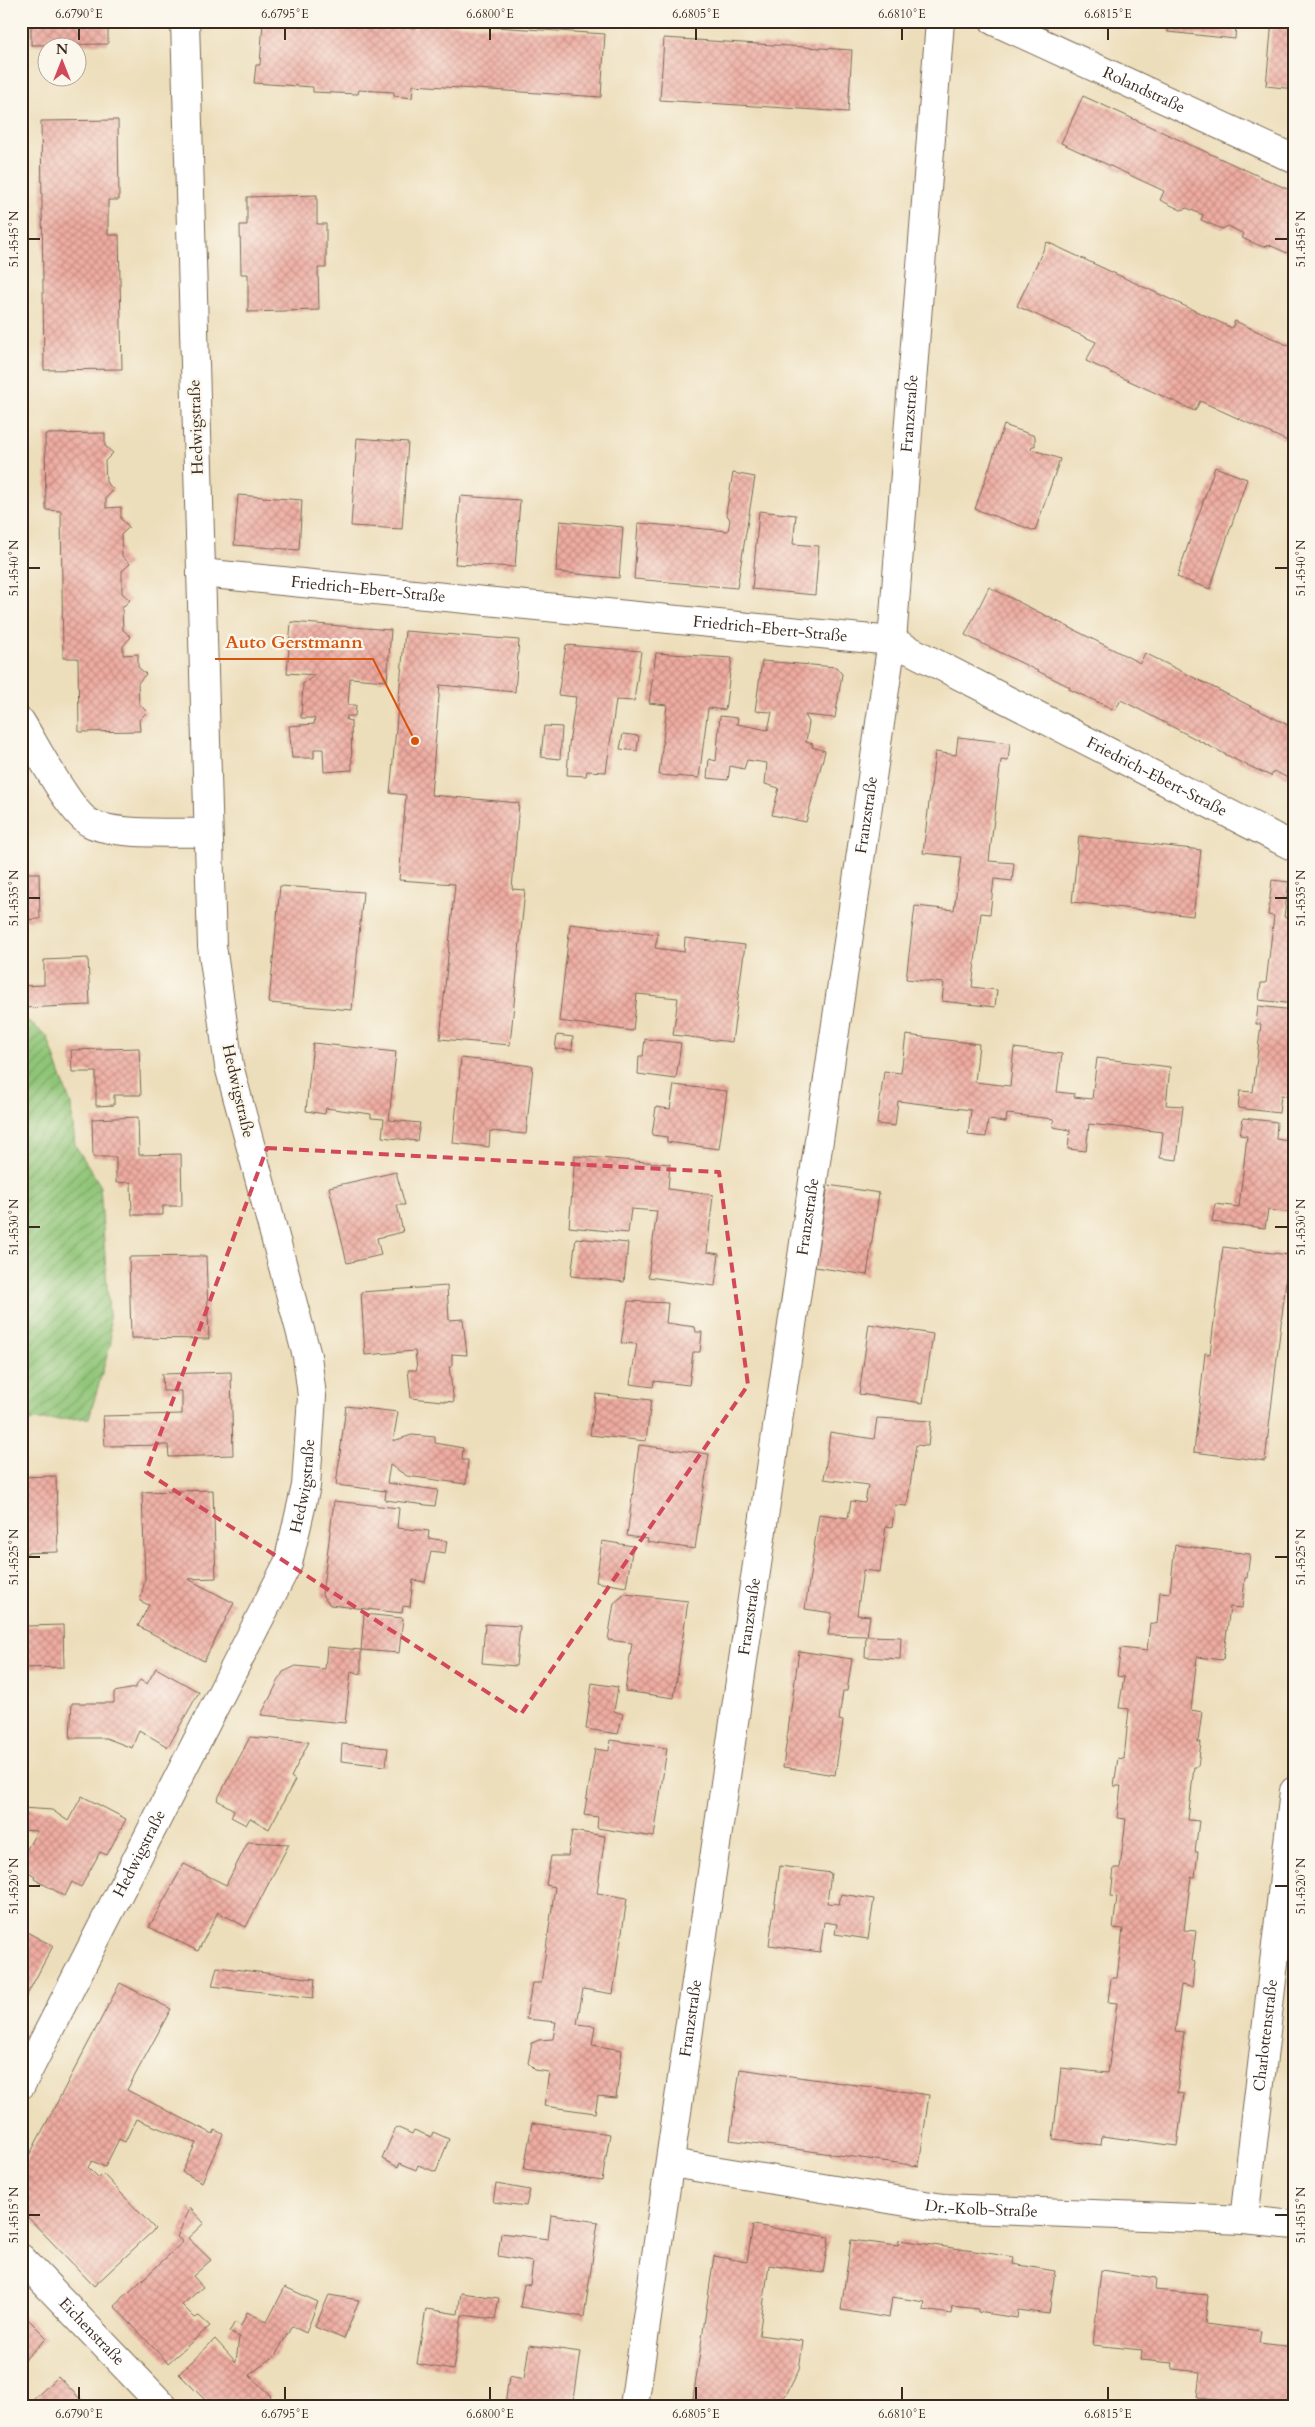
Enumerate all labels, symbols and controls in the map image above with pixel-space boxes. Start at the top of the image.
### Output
text: 6.6790°E [55,6,103,22]
text: 6.6795°E [261,6,309,22]
text: 6.6800°E [466,6,514,22]
text: 6.6805°E [672,6,720,22]
text: 6.6810°E [878,6,926,22]
text: 6.6815°E [1084,6,1132,22]
north arrow [38,38,88,88]
text: N [56,40,68,59]
street label: Rolandstraße [1099,62,1189,118]
text: 51.4545°N [6,210,22,267]
text: 51.4545°N [1293,210,1309,267]
street label: Franzstraße [896,374,924,453]
street label: Hedwigstraße [183,379,209,475]
text: 51.4540°N [6,539,22,596]
text: 51.4540°N [1293,539,1309,596]
street label: Friedrich-Ebert-Straße [290,571,447,608]
street label: Friedrich-Ebert-Straße [692,610,849,648]
callout: Auto Gerstmann [215,626,373,659]
text: Auto Gerstmann [225,630,363,655]
street label: Friedrich-Ebert-Straße [1083,732,1231,822]
street label: Franzstraße [850,775,883,855]
text: 51.4535°N [6,869,22,926]
text: 51.4535°N [1293,869,1309,926]
street label: Hedwigstraße [217,1042,259,1140]
street label: Franzstraße [791,1176,824,1257]
text: 51.4530°N [6,1198,22,1255]
text: 51.4530°N [1293,1198,1309,1255]
street label: Hedwigstraße [284,1438,320,1535]
text: 51.4525°N [6,1528,22,1585]
text: 51.4525°N [1293,1528,1309,1585]
street label: Franzstraße [733,1576,766,1657]
street label: Hedwigstraße [108,1806,171,1901]
text: 51.4520°N [6,1857,22,1914]
text: 51.4520°N [1293,1857,1309,1914]
street label: Franzstraße [674,1978,707,2058]
street label: Charlottenstraße [1248,1978,1283,2093]
text: 51.4515°N [6,2186,22,2243]
text: 51.4515°N [1293,2186,1309,2243]
street label: Dr.-Kolb-Straße [923,2194,1038,2223]
street label: Eichenstraße [54,2293,130,2371]
text: 6.6790°E [55,2406,103,2422]
text: 6.6795°E [261,2406,309,2422]
text: 6.6800°E [466,2406,514,2422]
text: 6.6805°E [672,2406,720,2422]
text: 6.6810°E [878,2406,926,2422]
text: 6.6815°E [1084,2406,1132,2422]

